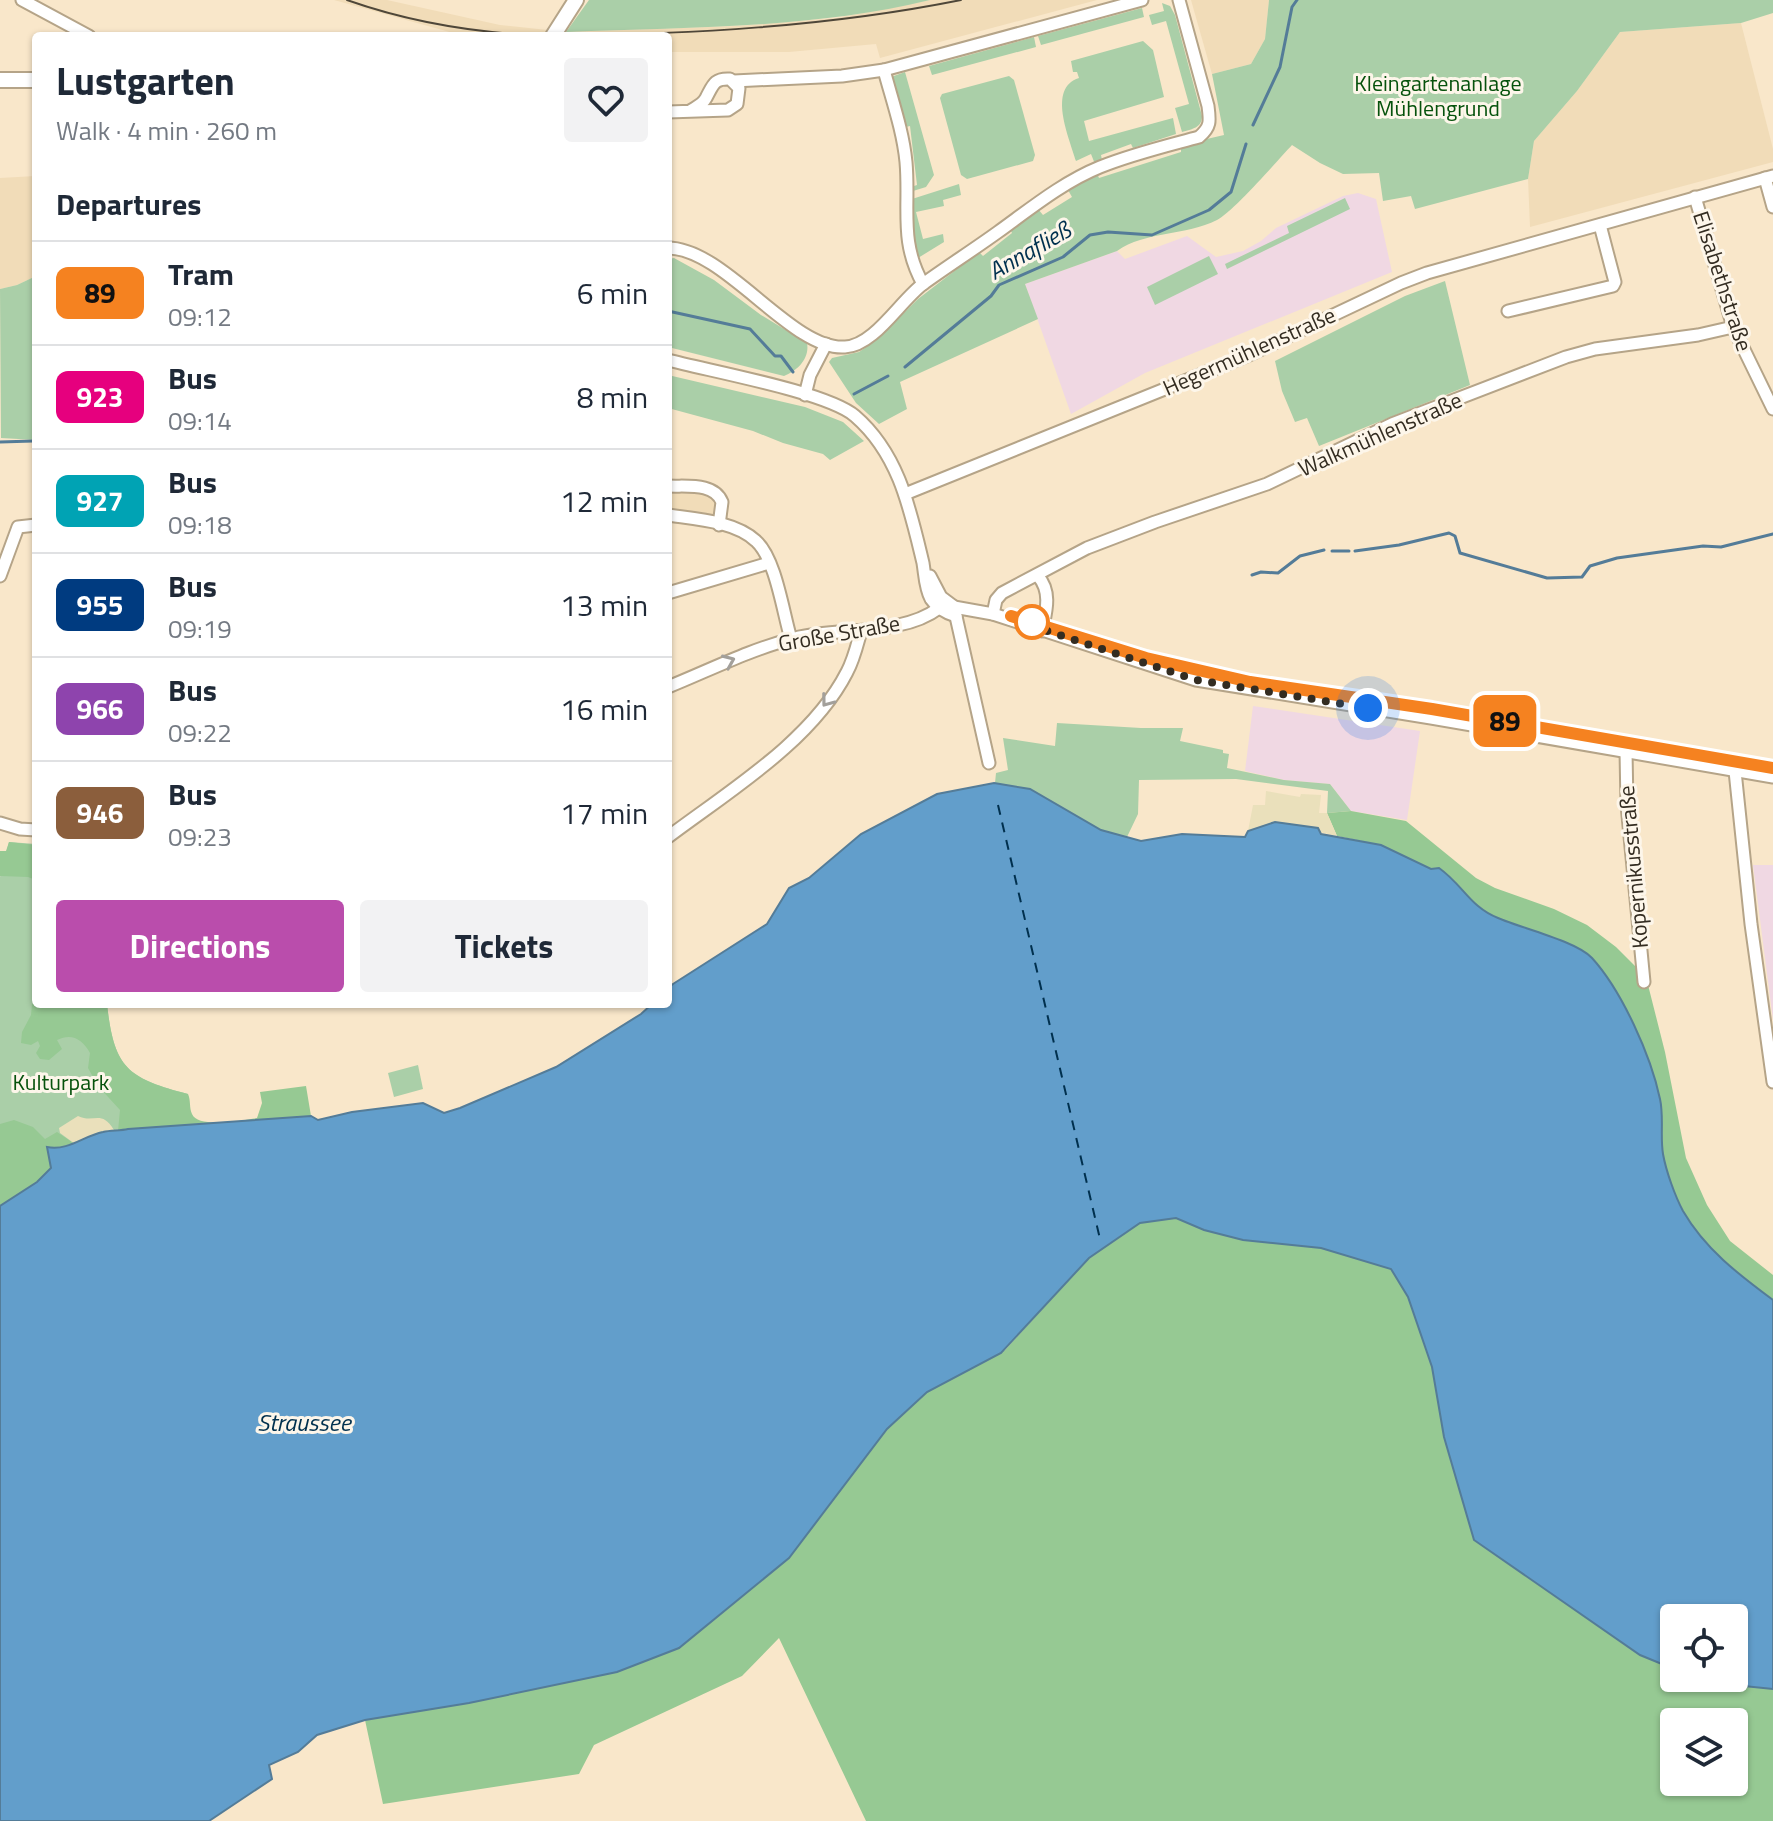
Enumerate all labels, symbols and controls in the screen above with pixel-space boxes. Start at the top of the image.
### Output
text: Lustgarten [56,52,235,110]
button: heart [564,58,648,142]
park label: Kleingartenanlage Mühlengrund [1354,66,1522,125]
text: Walk · 4 min · 260 m [56,111,277,150]
text: Departures [56,181,201,227]
street label: Elisabethstraße [1684,206,1762,356]
water label: Annafließ [981,211,1078,288]
text: Tram [168,251,234,297]
text: 6 min [577,270,648,316]
text: 89 [84,271,116,314]
text: 09:12 [168,297,232,336]
street label: Hegermühlenstraße [1157,298,1341,404]
text: Bus [168,355,217,401]
text: 8 min [577,374,648,420]
text: 923 [76,375,124,418]
street label: Walkmühlenstraße [1293,383,1467,485]
text: 09:14 [168,401,232,440]
text: Bus [168,459,217,505]
text: 12 min [560,478,648,524]
text: 927 [76,479,124,522]
text: 09:18 [168,505,232,544]
text: Bus [168,563,217,609]
text: 13 min [560,582,648,628]
text: 955 [76,583,124,626]
unlabelled marker [1015,605,1049,639]
street label: Große Straße [775,606,903,660]
text: 09:19 [168,609,232,648]
one-way arrow [721,655,735,671]
text: Bus [168,667,217,713]
text: 16 min [560,686,648,732]
text: 966 [76,687,124,730]
your location [1348,688,1388,728]
one-way arrow [823,692,837,706]
line badge: 89 [1469,695,1541,747]
text: 89 [1489,699,1521,742]
text: 09:22 [168,713,232,752]
text: Bus [168,771,217,817]
street label: Kopernikusstraße [1609,784,1657,950]
text: 17 min [560,790,648,836]
text: 946 [76,791,124,834]
text: 09:23 [168,817,232,856]
button: Directions [56,900,344,992]
button: Tickets [360,900,648,992]
park label: Kulturpark [13,1065,110,1099]
water label: Straussee [257,1404,353,1440]
map controls [1660,1604,1748,1796]
button: locate [1660,1604,1748,1692]
button: layers [1660,1708,1748,1796]

